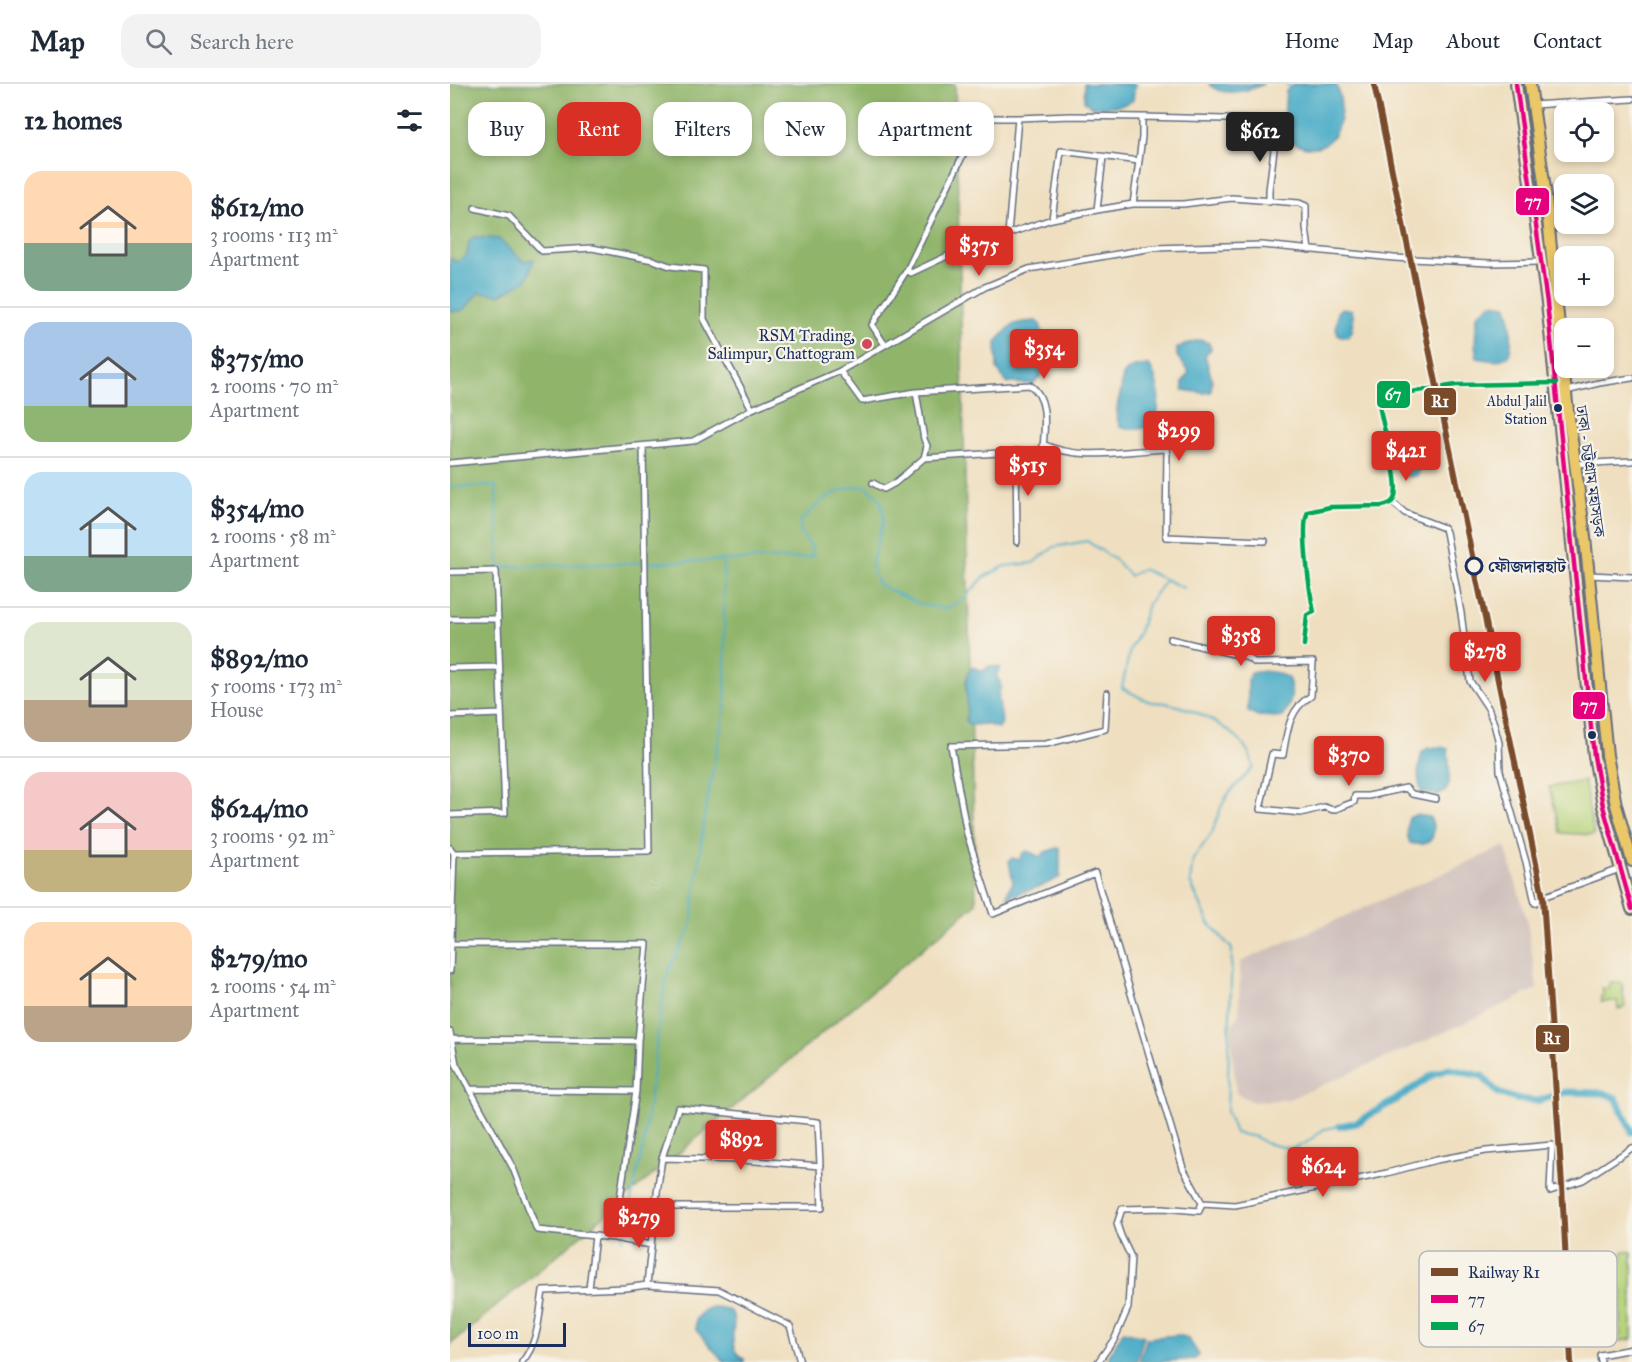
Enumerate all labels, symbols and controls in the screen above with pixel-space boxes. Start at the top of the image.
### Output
search box [121,14,541,68]
text: Map [30,24,85,59]
icon: search [142,25,175,58]
text: Search here [190,28,294,55]
text: Home [1284,28,1339,54]
text: Map [1372,28,1413,54]
text: About [1446,28,1500,54]
text: Contact [1533,28,1602,54]
chip: Buy [468,102,545,156]
chip: Rent [557,102,641,156]
chip: Filters [653,102,752,156]
chip: New [764,102,846,156]
chip: Apartment [858,102,994,156]
map controls [1554,102,1614,378]
button: locate [1554,102,1614,162]
text: 12 homes [24,104,122,136]
icon: filters [393,104,426,137]
pin: $612 [1224,112,1296,163]
text: $612 [1240,119,1280,143]
button: layers [1554,174,1614,234]
line badge: 77 [1515,187,1550,216]
text: $612/mo [210,191,304,223]
text: 77 [1524,192,1542,211]
icon: home [72,195,144,267]
text: 3 rooms · 113 m² [210,223,338,247]
pin: $375 [943,226,1015,277]
text: $375 [959,233,999,257]
button: + [1554,246,1614,306]
text: Apartment [210,247,299,271]
button: − [1554,318,1614,378]
place label: RSM Trading, Salimpur, Chattogram [707,326,856,364]
pin: $354 [1008,329,1080,380]
text: $354 [1024,336,1064,360]
marker: RSM Trading, Salimpur, Chattogram [860,337,874,351]
text: $375/mo [210,342,304,374]
icon: home [72,346,144,418]
text: 2 rooms · 70 m² [210,374,338,398]
line badge: 67 [1376,380,1411,409]
text: 67 [1385,385,1402,404]
line badge: R1 [1423,387,1457,416]
text: R1 [1431,392,1449,411]
place label: Abdul Jalil Station [1486,393,1547,428]
text: Apartment [210,398,299,422]
marker: Abdul Jalil Station [1552,402,1564,414]
street label: ঢাকা - চট্টগ্রাম মহাসড়ক [1572,403,1610,539]
pin: $299 [1143,411,1215,462]
text: $299 [1157,418,1201,442]
pin: $421 [1370,431,1442,482]
text: $421 [1386,438,1426,462]
pin: $515 [992,446,1064,497]
text: $515 [1009,453,1047,477]
text: $354/mo [210,492,304,524]
icon: home [72,496,144,568]
text: 2 rooms · 58 m² [210,524,336,548]
text: Apartment [210,548,299,572]
marker: ফৌজদারহাট [1465,557,1483,575]
place label: ফৌজদারহাট [1488,557,1567,576]
pin: $358 [1205,616,1277,667]
text: $358 [1221,623,1261,647]
pin: $278 [1449,632,1521,683]
text: $278 [1464,639,1506,663]
text: $892/mo [210,642,308,674]
icon: home [72,646,144,718]
text: 5 rooms · 173 m² [210,674,342,698]
line badge: 77 [1572,691,1606,720]
text: 77 [1580,696,1598,715]
text: House [210,698,264,722]
unlabelled marker [1586,729,1598,741]
pin: $370 [1313,736,1385,787]
text: $370 [1328,743,1370,767]
text: $624/mo [210,792,308,824]
icon: home [72,796,144,868]
text: 3 rooms · 92 m² [210,824,335,848]
text: Apartment [210,848,299,872]
text: $279/mo [210,942,308,974]
icon: home [72,946,144,1018]
text: 2 rooms · 54 m² [210,974,336,998]
text: Apartment [210,998,299,1022]
line badge: R1 [1535,1024,1570,1053]
text: R1 [1543,1029,1561,1048]
pin: $892 [705,1120,777,1171]
text: $892 [719,1127,763,1151]
pin: $624 [1287,1147,1359,1198]
text: $624 [1301,1154,1345,1178]
pin: $279 [603,1198,675,1249]
text: $279 [618,1205,660,1229]
legend [1419,1251,1617,1347]
text: Railway R1 [1468,1263,1540,1282]
text: 77 [1468,1290,1485,1309]
text: 67 [1468,1317,1485,1336]
scale bar [468,1320,566,1348]
text: 100 m [477,1324,519,1343]

